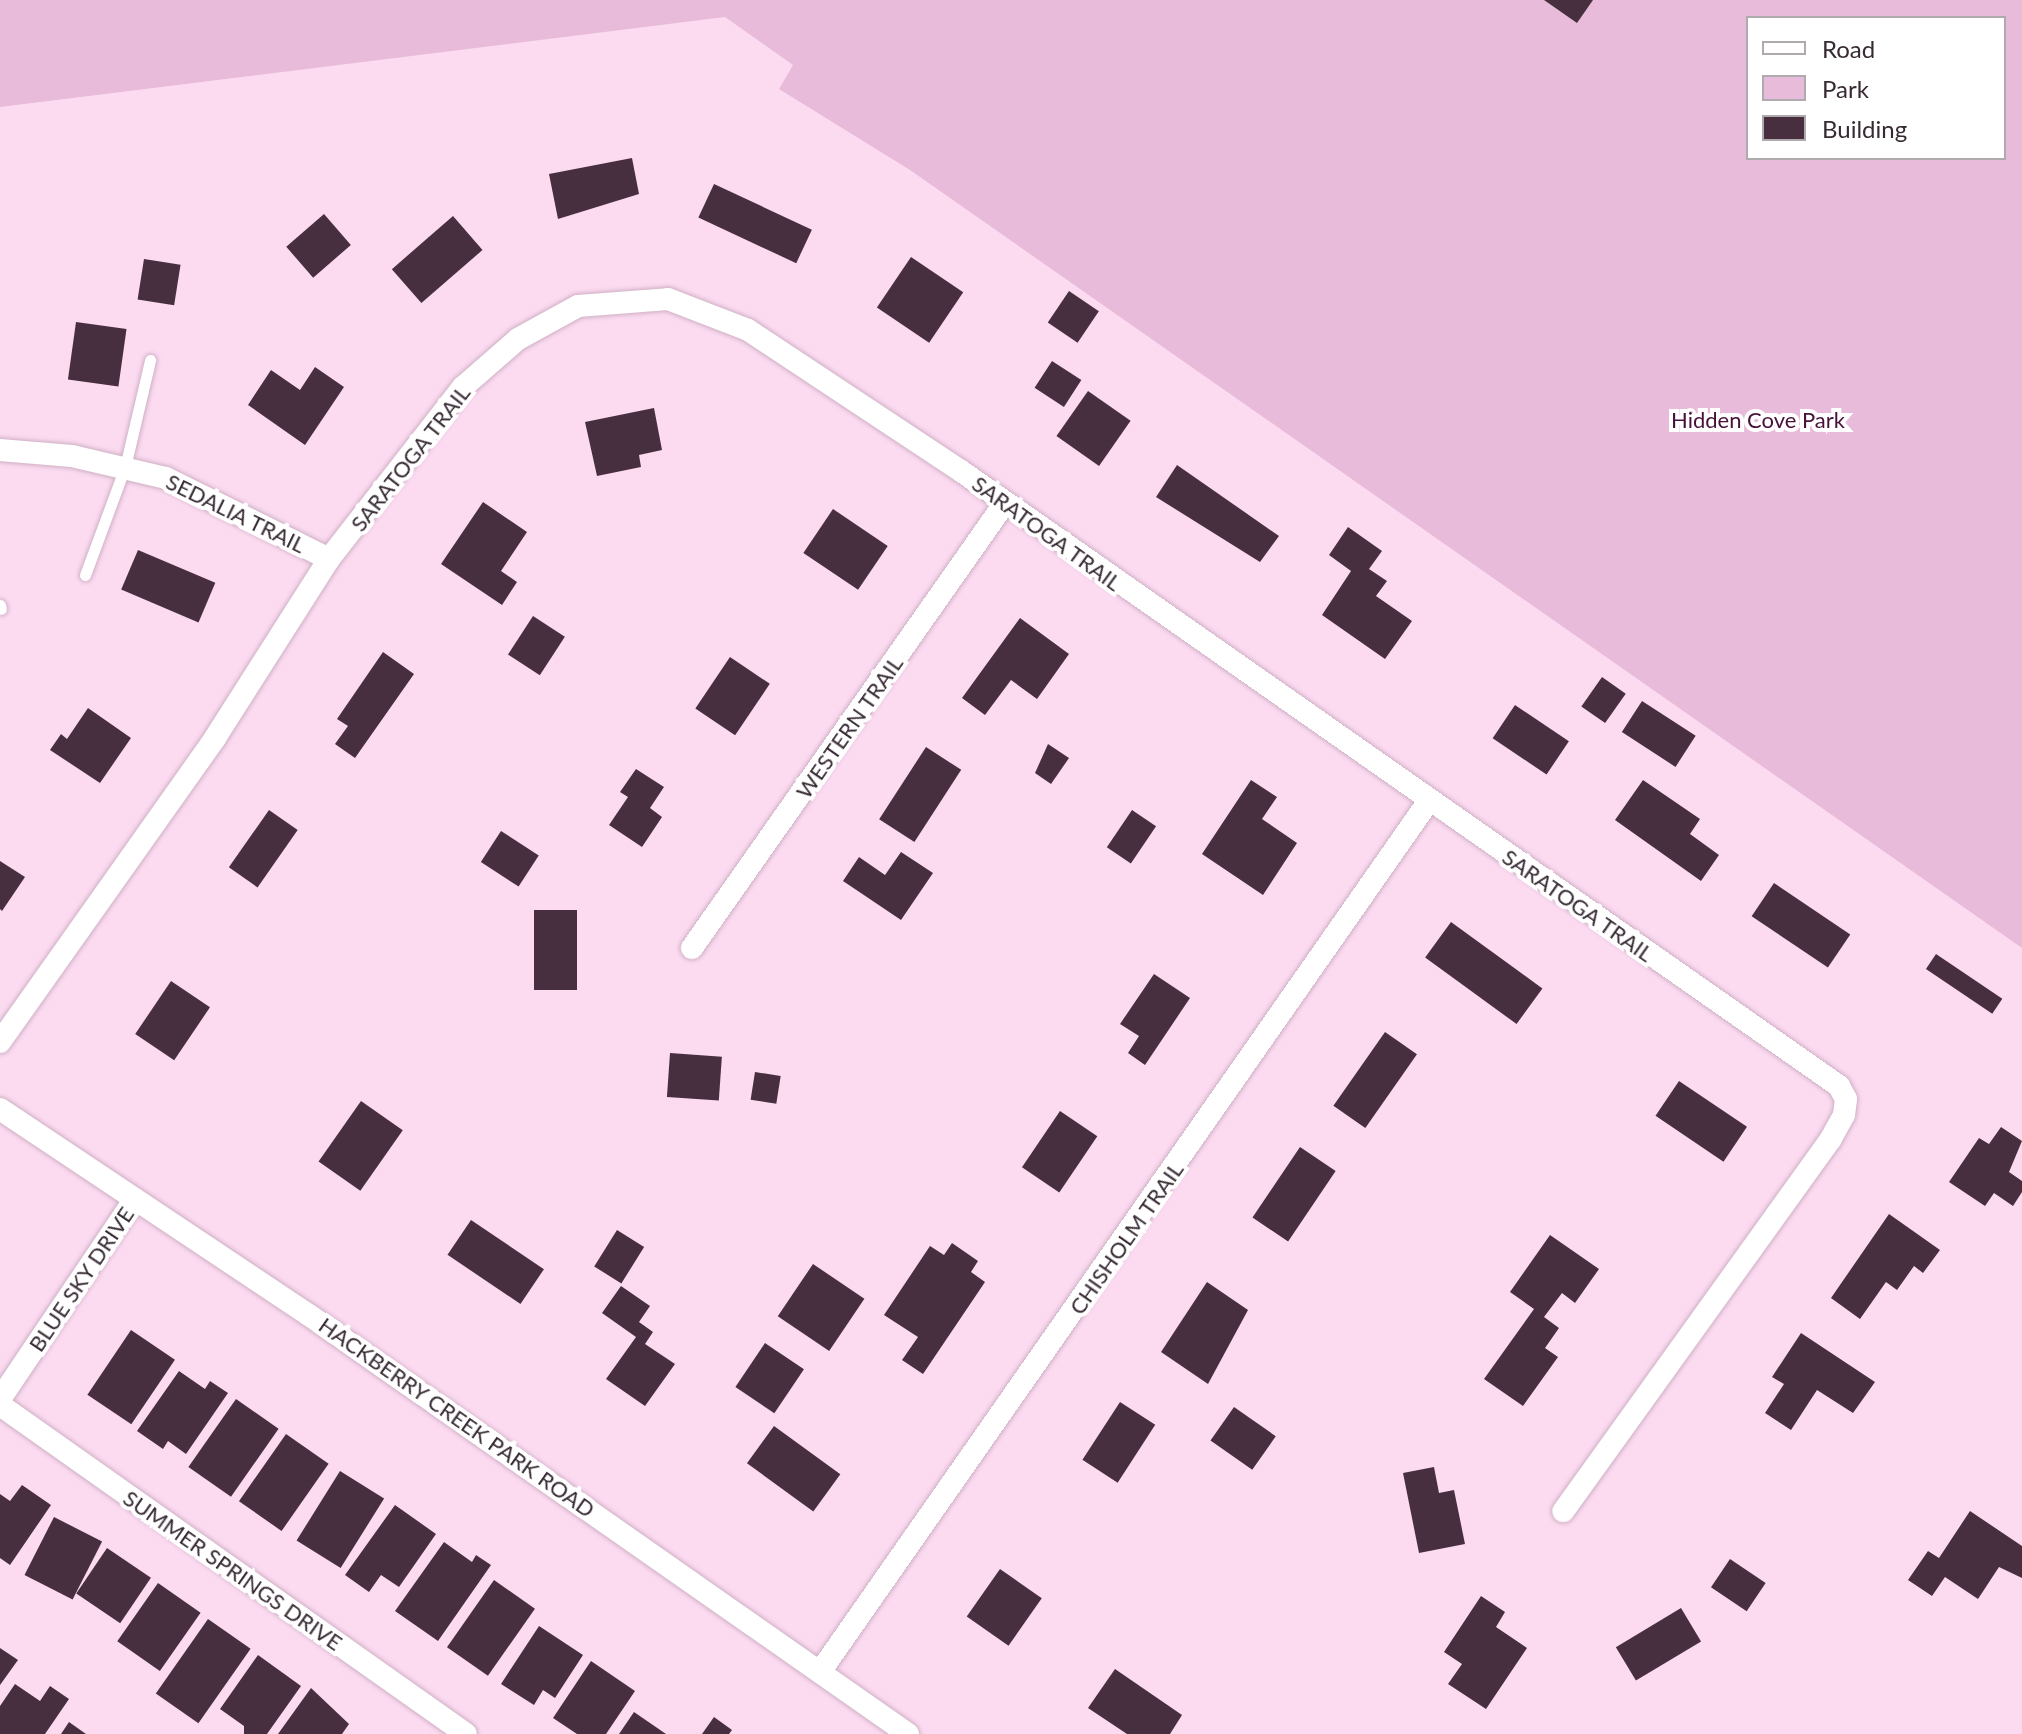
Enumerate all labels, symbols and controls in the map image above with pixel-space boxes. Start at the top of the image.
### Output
legend [1746,16,2006,160]
text: Road [1822,34,1875,63]
text: Park [1822,74,1869,103]
text: Building [1822,114,1907,143]
street label: SARATOGA TRAIL [344,379,476,537]
park label: Hidden Cove Park [1671,407,1845,433]
street label: SEDALIA TRAIL [161,468,311,558]
street label: SARATOGA TRAIL [967,470,1127,596]
street label: WESTERN TRAIL [790,650,908,804]
street label: SARATOGA TRAIL [1497,843,1659,967]
street label: CHISHOLM TRAIL [1063,1157,1189,1319]
street label: BLUE SKY DRIVE [23,1201,139,1357]
street label: HACKBERRY CREEK PARK ROAD [314,1311,600,1523]
street label: SUMMER SPRINGS DRIVE [119,1484,347,1656]

